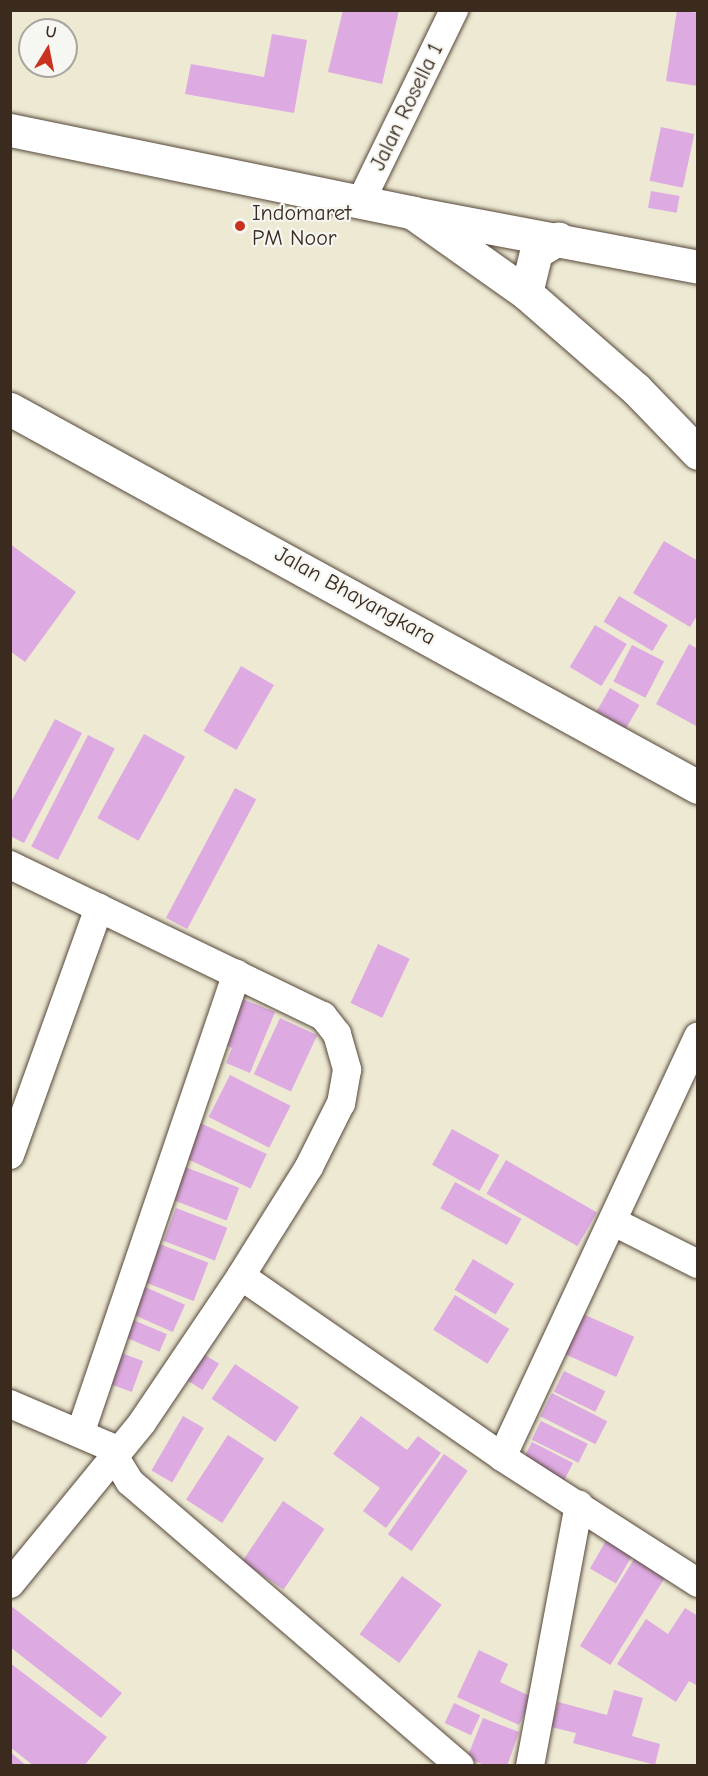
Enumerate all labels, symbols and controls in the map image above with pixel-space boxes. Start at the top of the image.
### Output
north arrow [18,18,78,78]
text: U [44,22,58,42]
street label: Jalan Rosella 1 [365,39,449,175]
place label: Indomaret PM Noor [252,200,351,252]
marker: Indomaret PM Noor [233,219,247,233]
street label: Jalan Bhayangkara [270,541,440,651]

